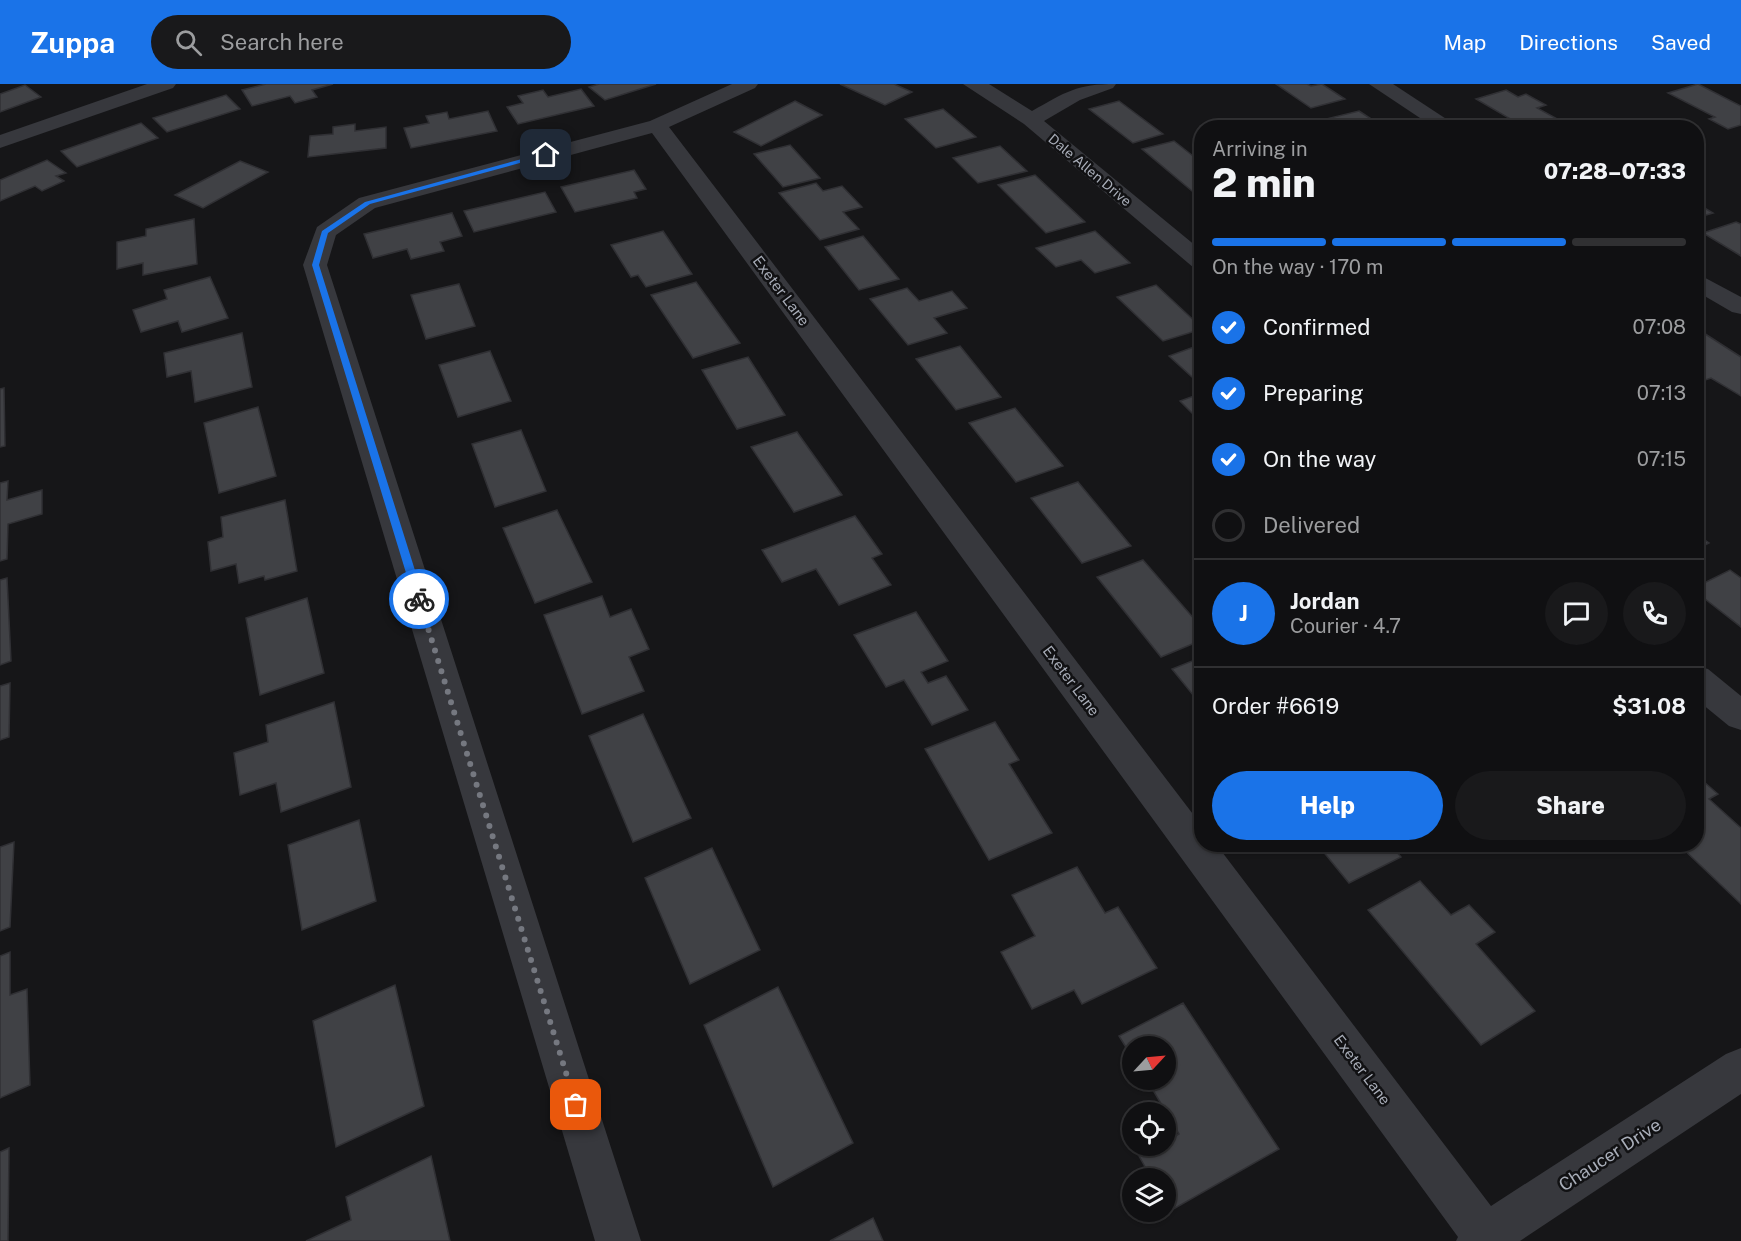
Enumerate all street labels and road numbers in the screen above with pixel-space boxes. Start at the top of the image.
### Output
street label: Dale Allen Drive [1045,131,1135,209]
street label: Exeter Lane [750,252,813,329]
street label: Exeter Lane [1040,642,1103,719]
street label: Exeter Lane [1331,1031,1394,1108]
street label: Chaucer Drive [1555,1114,1665,1195]

